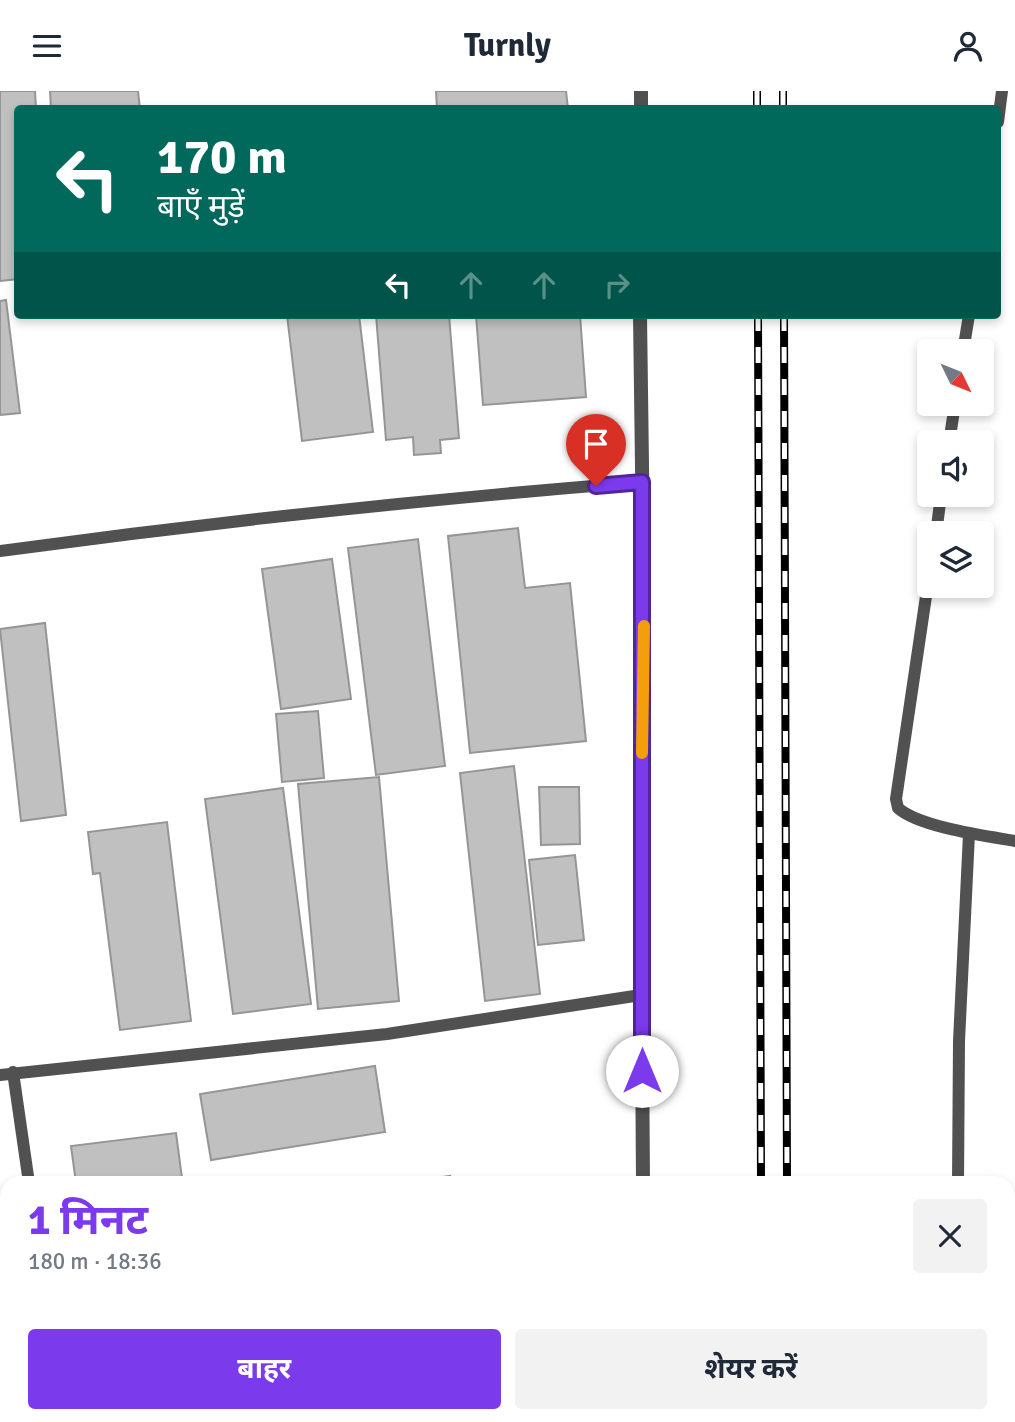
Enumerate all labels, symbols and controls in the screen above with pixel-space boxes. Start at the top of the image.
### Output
text: Turnly [464,26,551,65]
icon: menu [28,27,66,65]
icon: person [949,27,987,65]
text: 170 m [157,127,287,187]
icon: left [42,133,133,224]
text: बाएँ मुड़ें [157,187,245,226]
icon: left [379,266,417,304]
icon: ahead [452,266,490,304]
icon: ahead [525,266,563,304]
icon: right [598,266,636,304]
north arrow [917,339,994,417]
map controls [917,339,994,598]
pin [566,414,626,486]
icon: arrive [577,425,615,463]
button: sound [917,430,994,507]
button: layers [917,521,994,598]
position arrow [605,1034,679,1108]
text: 1 मिनट [28,1195,148,1246]
button: close [913,1199,987,1273]
text: 180 m · 18:36 [28,1247,162,1276]
button: बाहर [28,1329,501,1409]
button: शेयर करें [515,1329,987,1409]

